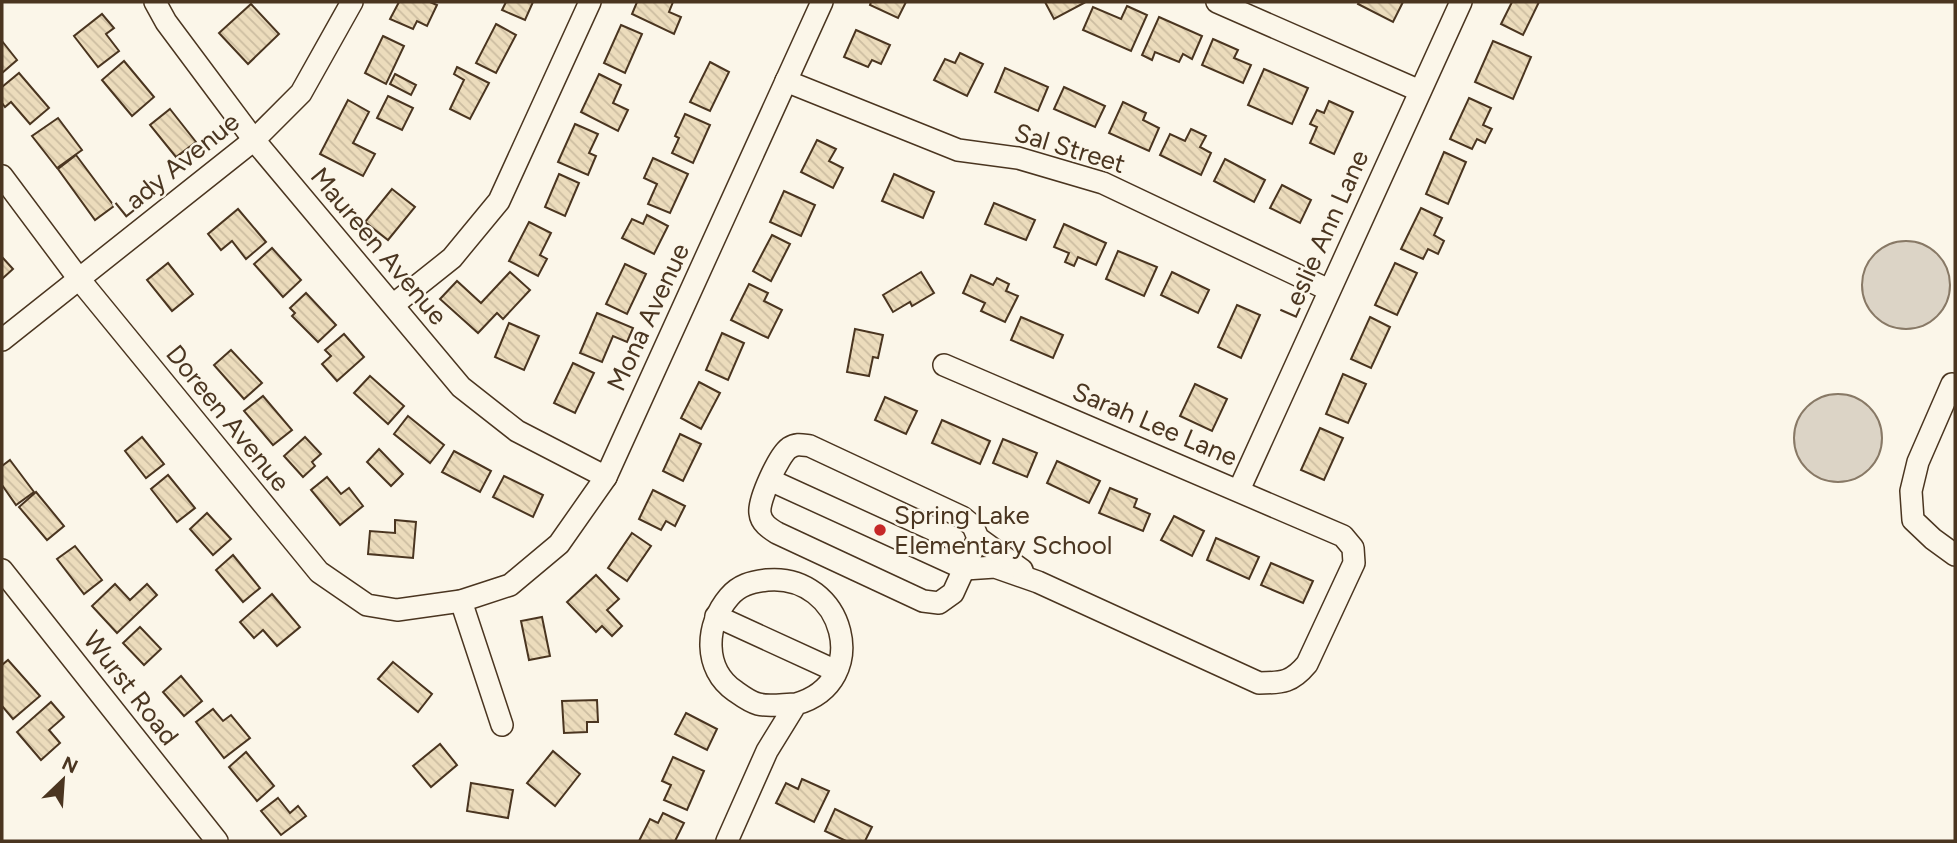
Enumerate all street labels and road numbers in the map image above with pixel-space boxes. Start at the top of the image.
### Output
street label: Lady Avenue [109,105,245,225]
street label: Sal Street [1011,116,1129,180]
street label: Leslie Ann Lane [1273,145,1375,323]
street label: Maureen Avenue [304,161,454,331]
street label: Mona Avenue [600,238,696,396]
street label: Doreen Avenue [159,338,297,498]
street label: Sarah Lee Lane [1068,375,1242,473]
street label: Wurst Road [76,624,186,752]

